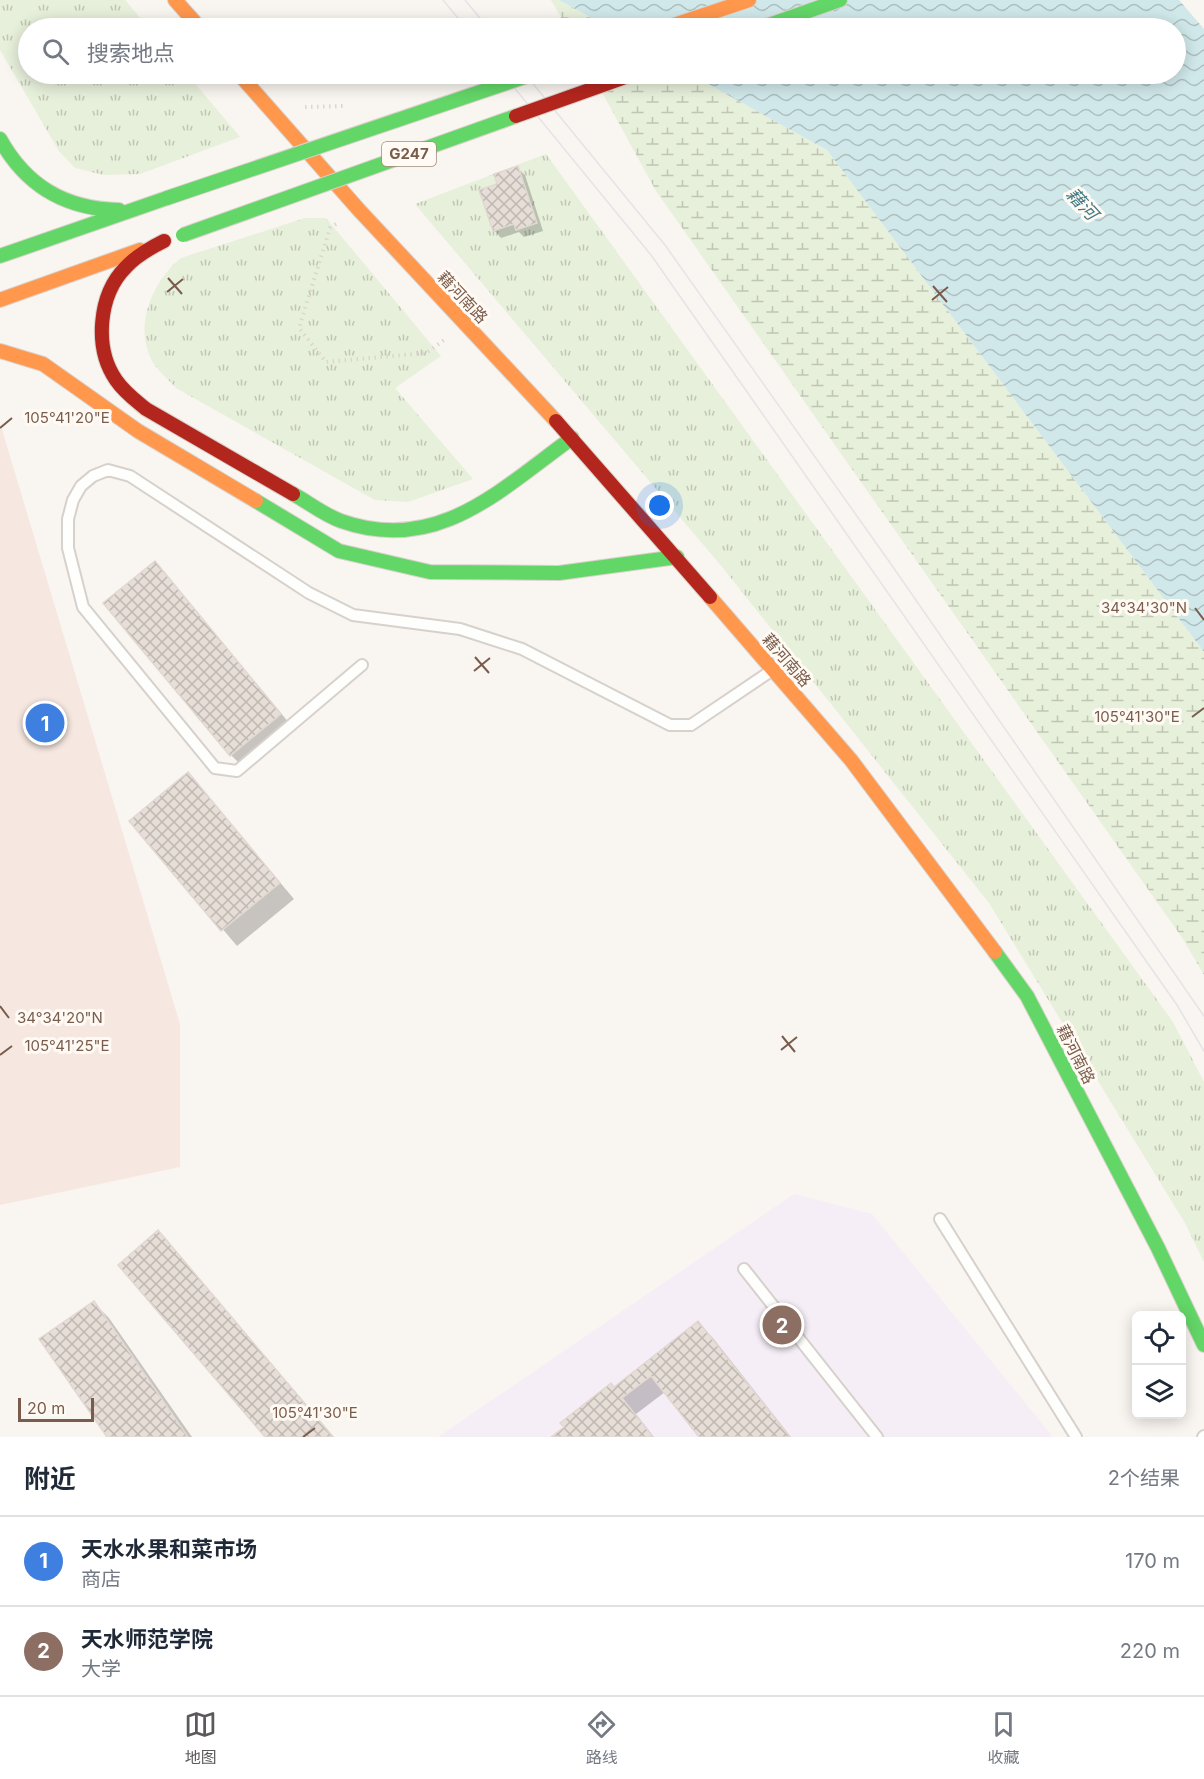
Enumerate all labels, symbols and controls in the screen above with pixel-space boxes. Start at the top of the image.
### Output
search box [18,18,1186,84]
icon: search [39,35,72,68]
text: 搜索地点 [87,40,175,66]
road number: G247 [382,142,436,166]
water label: 藉河 [1062,183,1104,226]
street label: 藉河南路 [434,267,492,327]
text: 105°41'20"E [24,408,110,427]
your location [645,491,674,520]
text: 34°34'30"N [1101,598,1187,617]
street label: 藉河南路 [758,629,816,691]
pin: 1 [26,700,64,746]
text: 105°41'30"E [1094,707,1180,726]
text: 34°34'20"N [17,1008,103,1027]
street label: 藉河南路 [1053,1021,1099,1087]
text: 105°41'25"E [24,1036,110,1055]
pin: 2 [762,1302,802,1348]
map controls [1132,1311,1186,1419]
button: locate [1132,1311,1186,1365]
button: layers [1132,1365,1186,1419]
scale bar [18,1395,94,1422]
text: 20 m [27,1398,65,1418]
text: 105°41'30"E [272,1403,358,1422]
text: 附近 [24,1463,76,1494]
text: 2个结果 [1108,1466,1180,1490]
text: 天水水果和菜市场 [81,1536,257,1562]
text: 1 [39,1549,48,1573]
text: 170 m [1125,1549,1180,1573]
text: 商店 [81,1567,121,1591]
text: 天水师范学院 [81,1626,213,1652]
text: 2 [37,1639,50,1663]
text: 220 m [1120,1639,1180,1663]
text: 大学 [81,1657,121,1681]
tab: 地图 [184,1708,217,1768]
tab: 路线 [585,1708,618,1768]
tab: 收藏 [987,1708,1020,1768]

